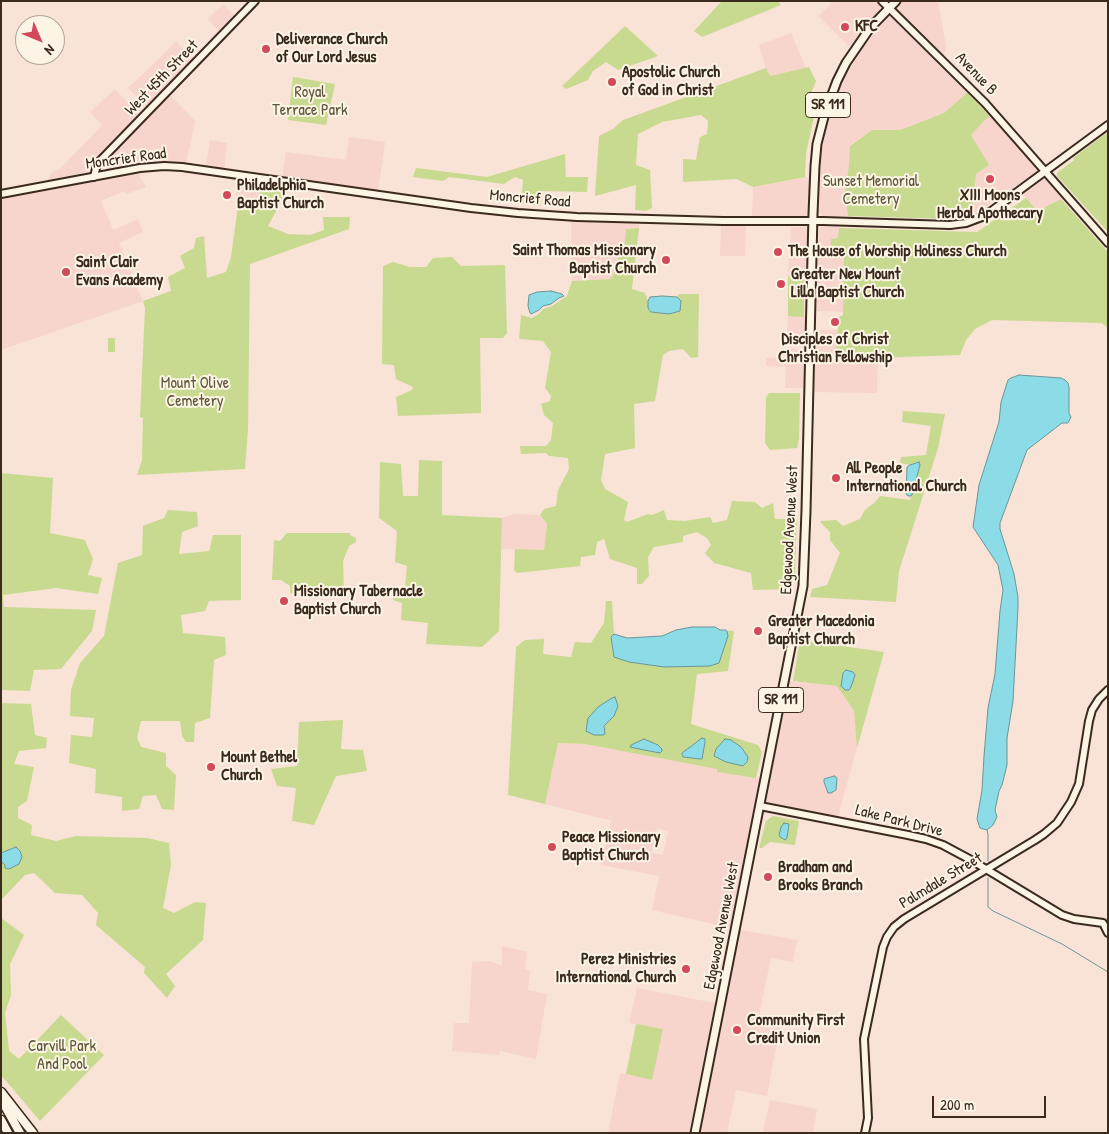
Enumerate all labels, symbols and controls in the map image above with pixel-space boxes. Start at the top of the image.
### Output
north arrow [15,15,65,65]
place label: KFC [855,17,878,37]
marker: KFC [839,21,851,33]
place label: Deliverance Church of Our Lord Jesus [276,30,387,68]
street label: West 45th Street [121,36,203,120]
text: N [41,41,60,60]
marker: Deliverance Church of Our Lord Jesus [260,43,272,55]
street label: Avenue B [951,48,1001,100]
place label: Apostolic Church of God in Christ [622,63,720,101]
marker: Apostolic Church of God in Christ [606,76,618,88]
park label: Royal Terrace Park [272,83,348,121]
road number: SR 111 [806,92,850,118]
street label: Moncrief Road [84,144,168,174]
park label: Sunset Memorial Cemetery [823,172,919,210]
marker: XIII Moons Herbal Apothecary [984,173,996,185]
place label: Philadelphia Baptist Church [237,176,324,214]
street label: Moncrief Road [489,186,571,212]
place label: XIII Moons Herbal Apothecary [937,186,1043,224]
marker: Philadelphia Baptist Church [221,189,233,201]
place label: Saint Thomas Missionary Baptist Church [513,241,656,279]
place label: The House of Worship Holiness Church [788,242,1006,262]
marker: The House of Worship Holiness Church [772,246,784,258]
place label: Saint Clair Evans Academy [76,253,163,291]
marker: Saint Thomas Missionary Baptist Church [660,254,672,266]
place label: Greater New Mount Lilla Baptist Church [791,265,904,303]
marker: Saint Clair Evans Academy [60,266,72,278]
marker: Greater New Mount Lilla Baptist Church [775,278,787,290]
marker: Disciples of Christ Christian Fellowship [829,316,841,328]
place label: Disciples of Christ Christian Fellowship [778,330,892,368]
park label: Mount Olive Cemetery [161,374,229,412]
place label: All People International Church [846,459,966,497]
street label: Edgewood Avenue West [777,465,803,595]
marker: All People International Church [830,472,842,484]
place label: Missionary Tabernacle Baptist Church [294,582,423,620]
marker: Missionary Tabernacle Baptist Church [278,595,290,607]
place label: Greater Macedonia Baptist Church [768,612,874,650]
marker: Greater Macedonia Baptist Church [752,625,764,637]
road number: SR 111 [758,688,804,712]
place label: Mount Bethel Church [221,748,297,786]
marker: Mount Bethel Church [205,761,217,773]
street label: Lake Park Drive [853,801,945,841]
place label: Peace Missionary Baptist Church [562,828,660,866]
marker: Peace Missionary Baptist Church [546,841,558,853]
street label: Palmdale Street [896,849,986,913]
place label: Bradham and Brooks Branch [778,858,862,896]
street label: Edgewood Avenue West [700,861,744,991]
marker: Bradham and Brooks Branch [762,871,774,883]
place label: Perez Ministries International Church [556,950,676,988]
marker: Perez Ministries International Church [680,963,692,975]
place label: Community First Credit Union [747,1011,845,1049]
marker: Community First Credit Union [731,1024,743,1036]
park label: Carvill Park And Pool [28,1037,96,1075]
scale bar [934,1086,1048,1118]
text: 200 m [940,1094,974,1115]

